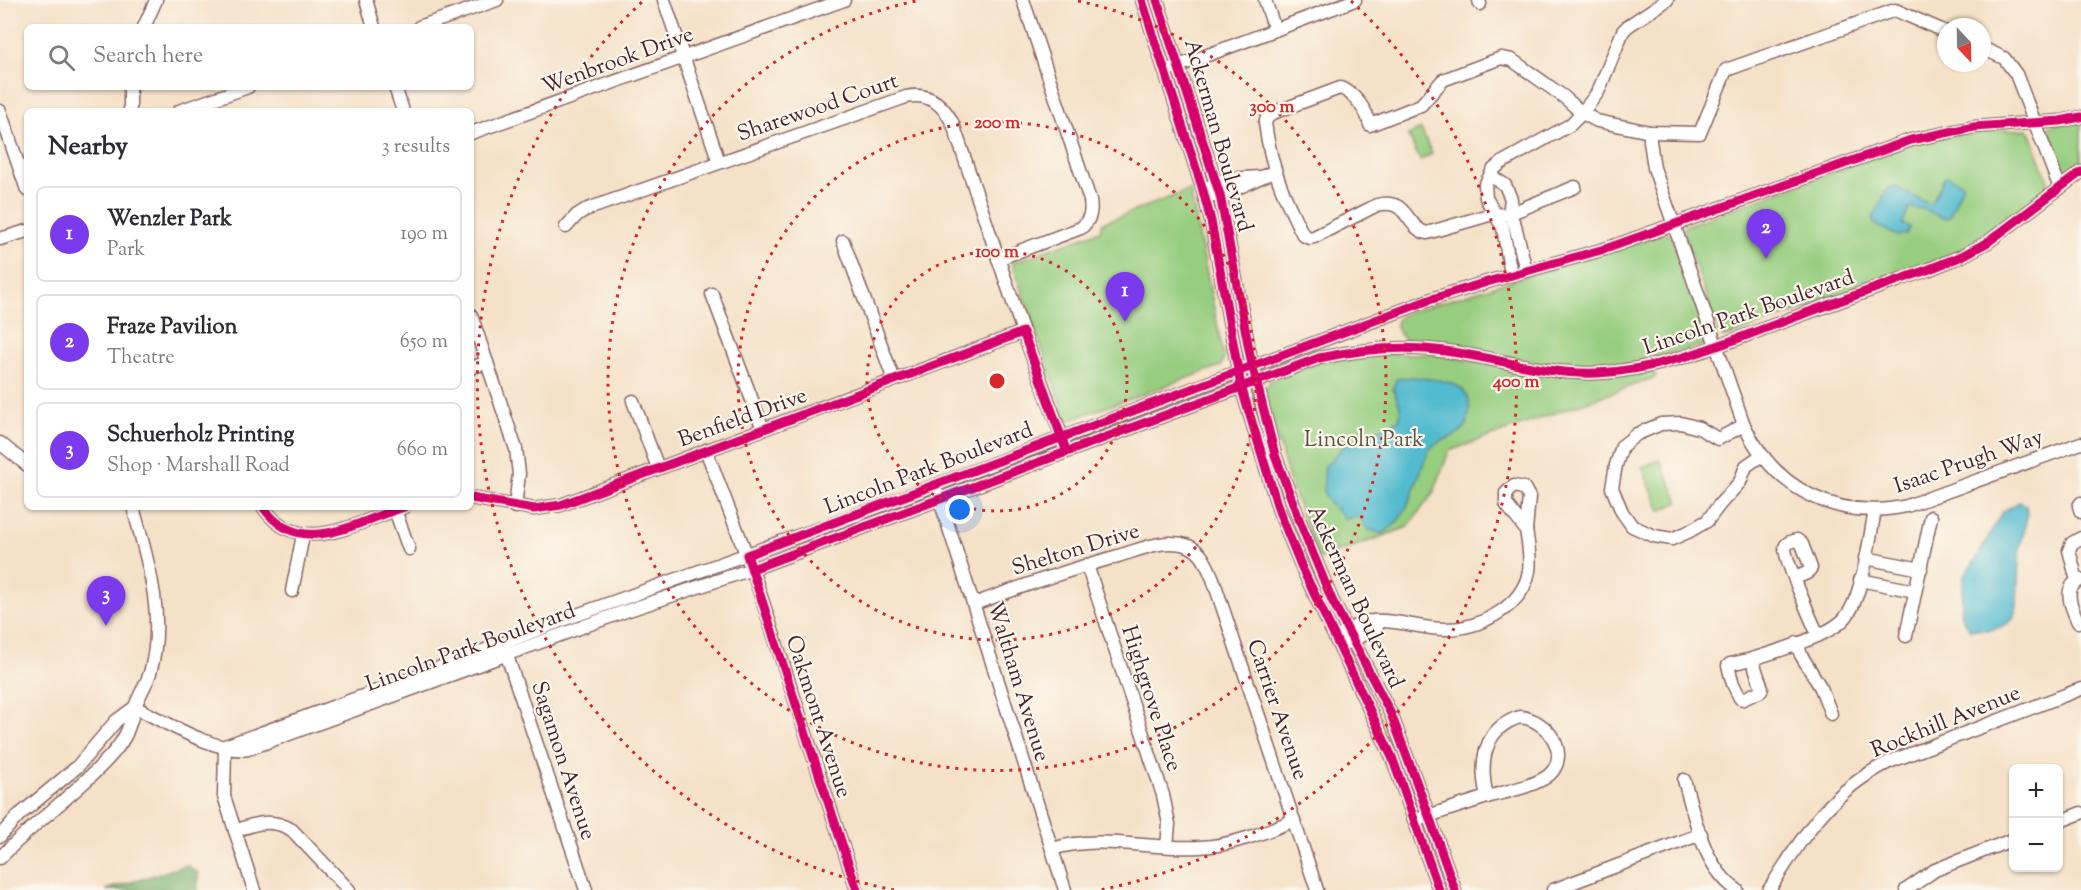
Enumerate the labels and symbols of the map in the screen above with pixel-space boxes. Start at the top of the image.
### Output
north arrow [1937,18,1991,72]
street label: Wenbrook Drive [538,20,698,104]
street label: Ackerman Boulevard [1174,36,1260,236]
street label: Sharewood Court [733,66,903,151]
text: 300 m [1250,95,1295,121]
text: 200 m [974,111,1020,137]
pin: 2 [1746,210,1786,259]
text: 100 m [975,240,1019,266]
street label: Lincoln Park Boulevard [1639,263,1859,365]
pin: 1 [1106,272,1144,322]
text: 400 m [1492,370,1539,396]
centre of rings [987,371,1007,391]
street label: Benfield Drive [674,381,812,457]
street label: Lincoln Park Boulevard [820,415,1038,524]
street label: Isaac Prugh Way [1890,422,2048,503]
park label: Lincoln Park [1304,425,1424,457]
your location [945,495,974,524]
street label: Ackerman Boulevard [1298,500,1411,694]
street label: Shelton Drive [1008,516,1144,585]
pin: 3 [86,576,126,626]
street label: Lincoln Park Boulevard [362,596,580,702]
street label: Waltham Avenue [978,598,1057,766]
street label: Highgrove Place [1111,622,1189,776]
street label: Oakmont Avenue [776,631,859,802]
street label: Carrier Avenue [1237,635,1315,784]
street label: Sagamon Avenue [521,678,603,844]
street label: Rockhill Avenue [1867,678,2026,767]

